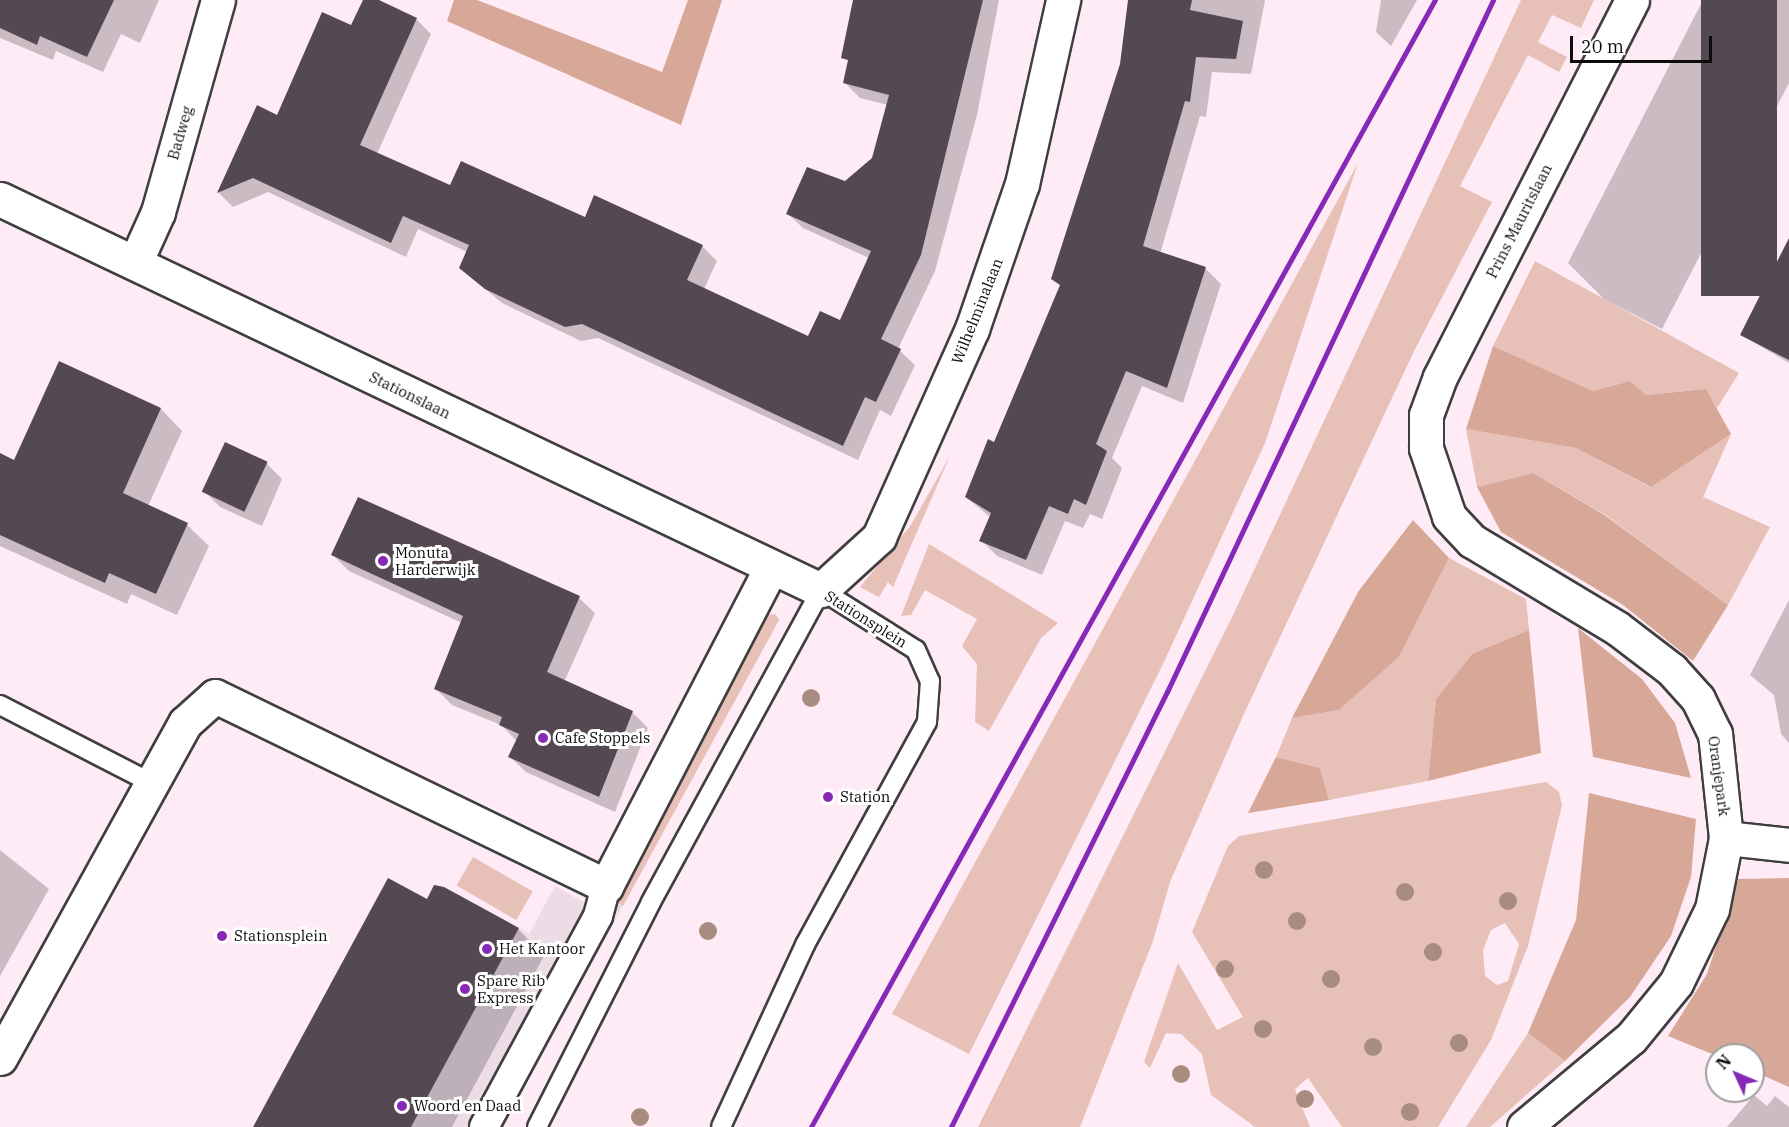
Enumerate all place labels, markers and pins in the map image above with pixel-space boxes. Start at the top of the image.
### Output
place label: Monuta Harderwijk [395,543,476,578]
marker: Monuta Harderwijk [376,554,390,568]
place label: Cafe Stoppels [555,729,650,747]
marker: Cafe Stoppels [536,731,550,745]
place label: Station [840,788,890,806]
marker: Station [821,790,835,804]
place label: Stationsplein [234,927,328,945]
marker: Stationsplein [215,929,229,943]
place label: Het Kantoor [499,940,585,958]
marker: Het Kantoor [480,942,494,956]
place label: Spare Rib Express [477,971,545,1006]
marker: Spare Rib Express [458,982,472,996]
place label: Woord en Daad [414,1097,521,1115]
marker: Woord en Daad [395,1099,409,1113]

